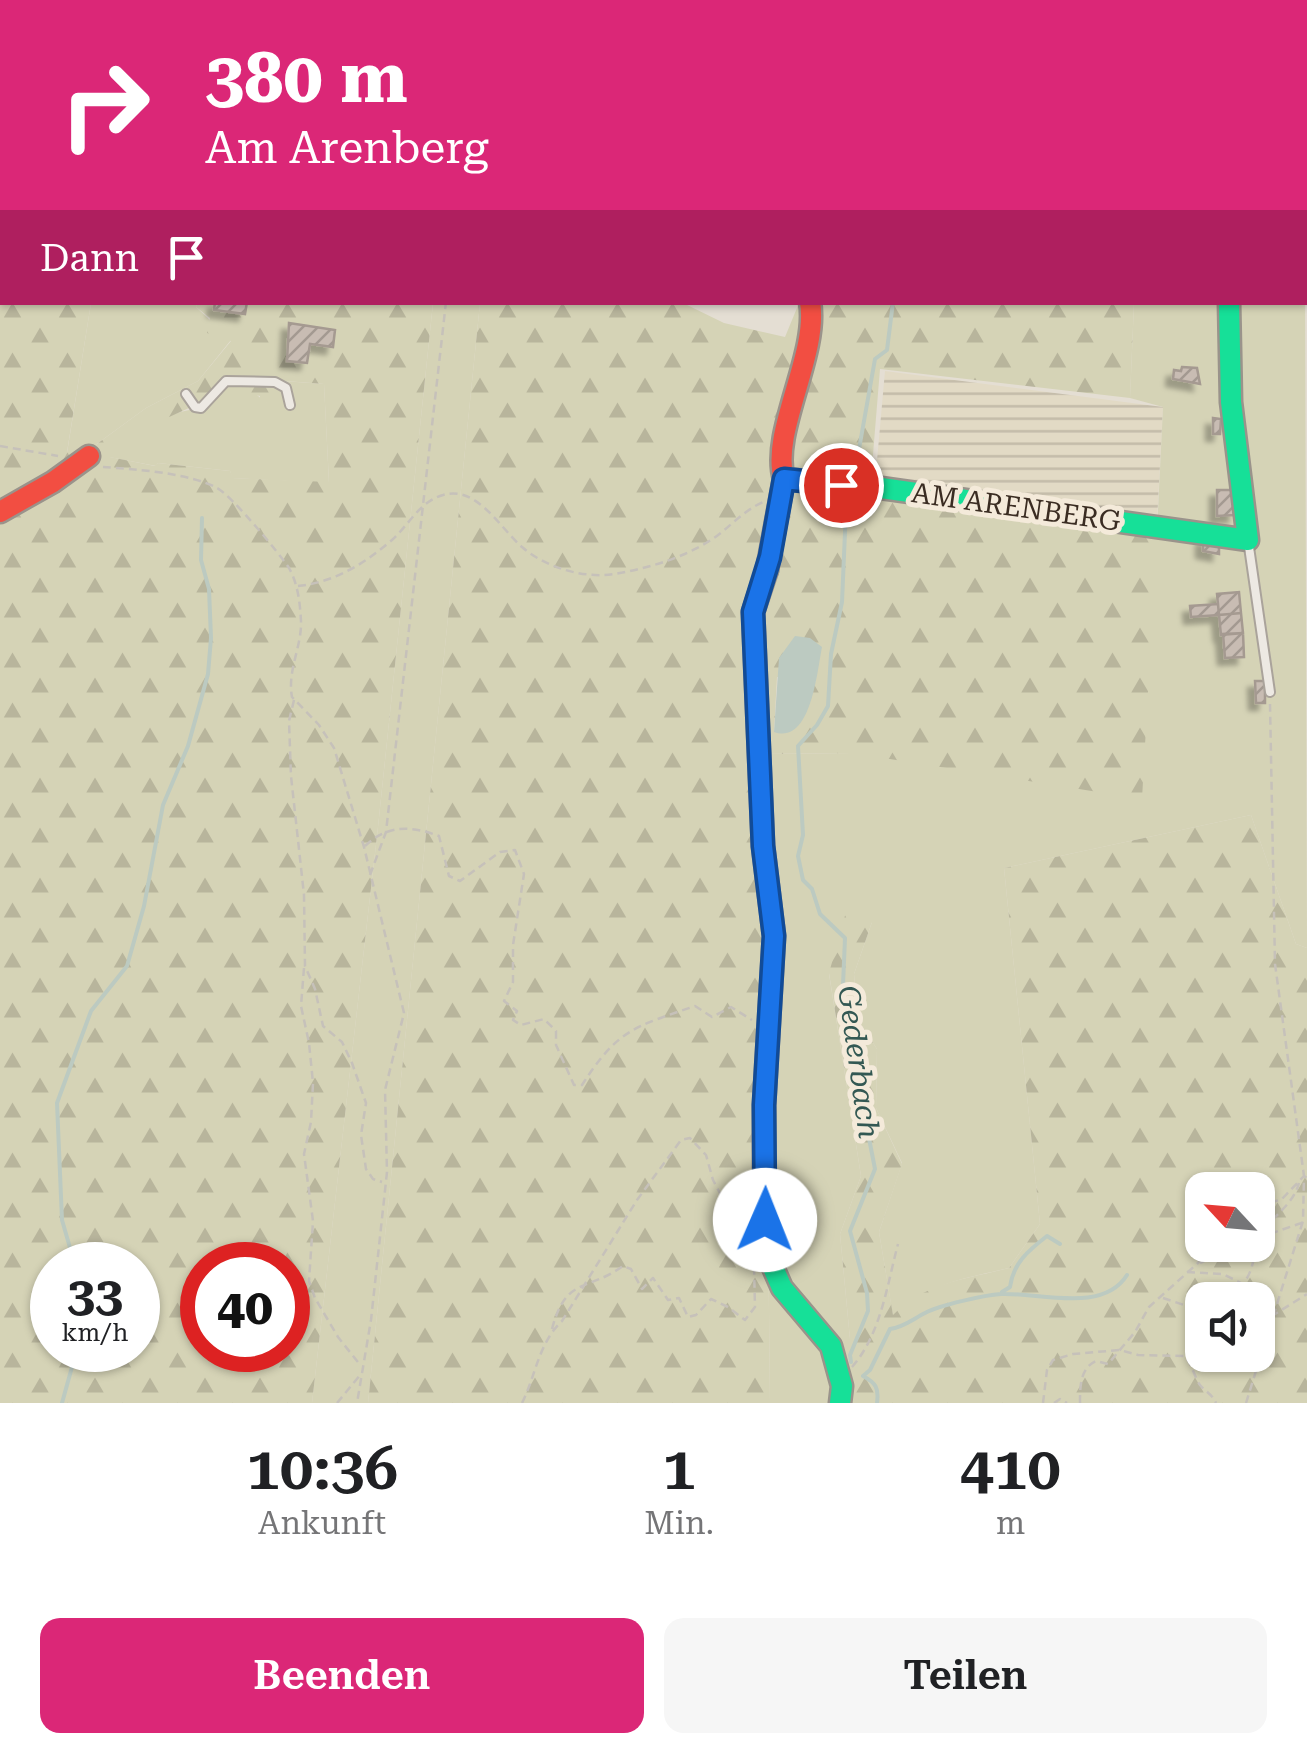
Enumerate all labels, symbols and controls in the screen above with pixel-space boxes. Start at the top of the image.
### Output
text: 380 m [205,37,408,119]
icon: right [40,40,170,170]
text: Am Arenberg [205,121,489,174]
icon: arrive [159,230,214,285]
text: Dann [40,236,139,280]
pin [799,443,884,528]
icon: arrive [814,458,869,513]
street label: AM ARENBERG [910,476,1123,538]
water label: Gederbach [831,983,887,1141]
position arrow [713,1168,817,1272]
north arrow [1185,1172,1275,1262]
map controls [1185,1172,1275,1372]
speed limit sign: 40 [180,1242,310,1372]
text: 33 [67,1266,123,1324]
button: sound [1185,1282,1275,1372]
text: km/h [62,1318,128,1347]
text: 10:36 [246,1433,398,1504]
text: 1 [662,1433,696,1504]
text: 410 [960,1433,1061,1504]
text: Ankunft [258,1504,386,1542]
text: Min. [644,1504,714,1542]
text: m [996,1504,1025,1542]
button: Beenden [40,1618,644,1733]
button: Teilen [664,1618,1267,1733]

